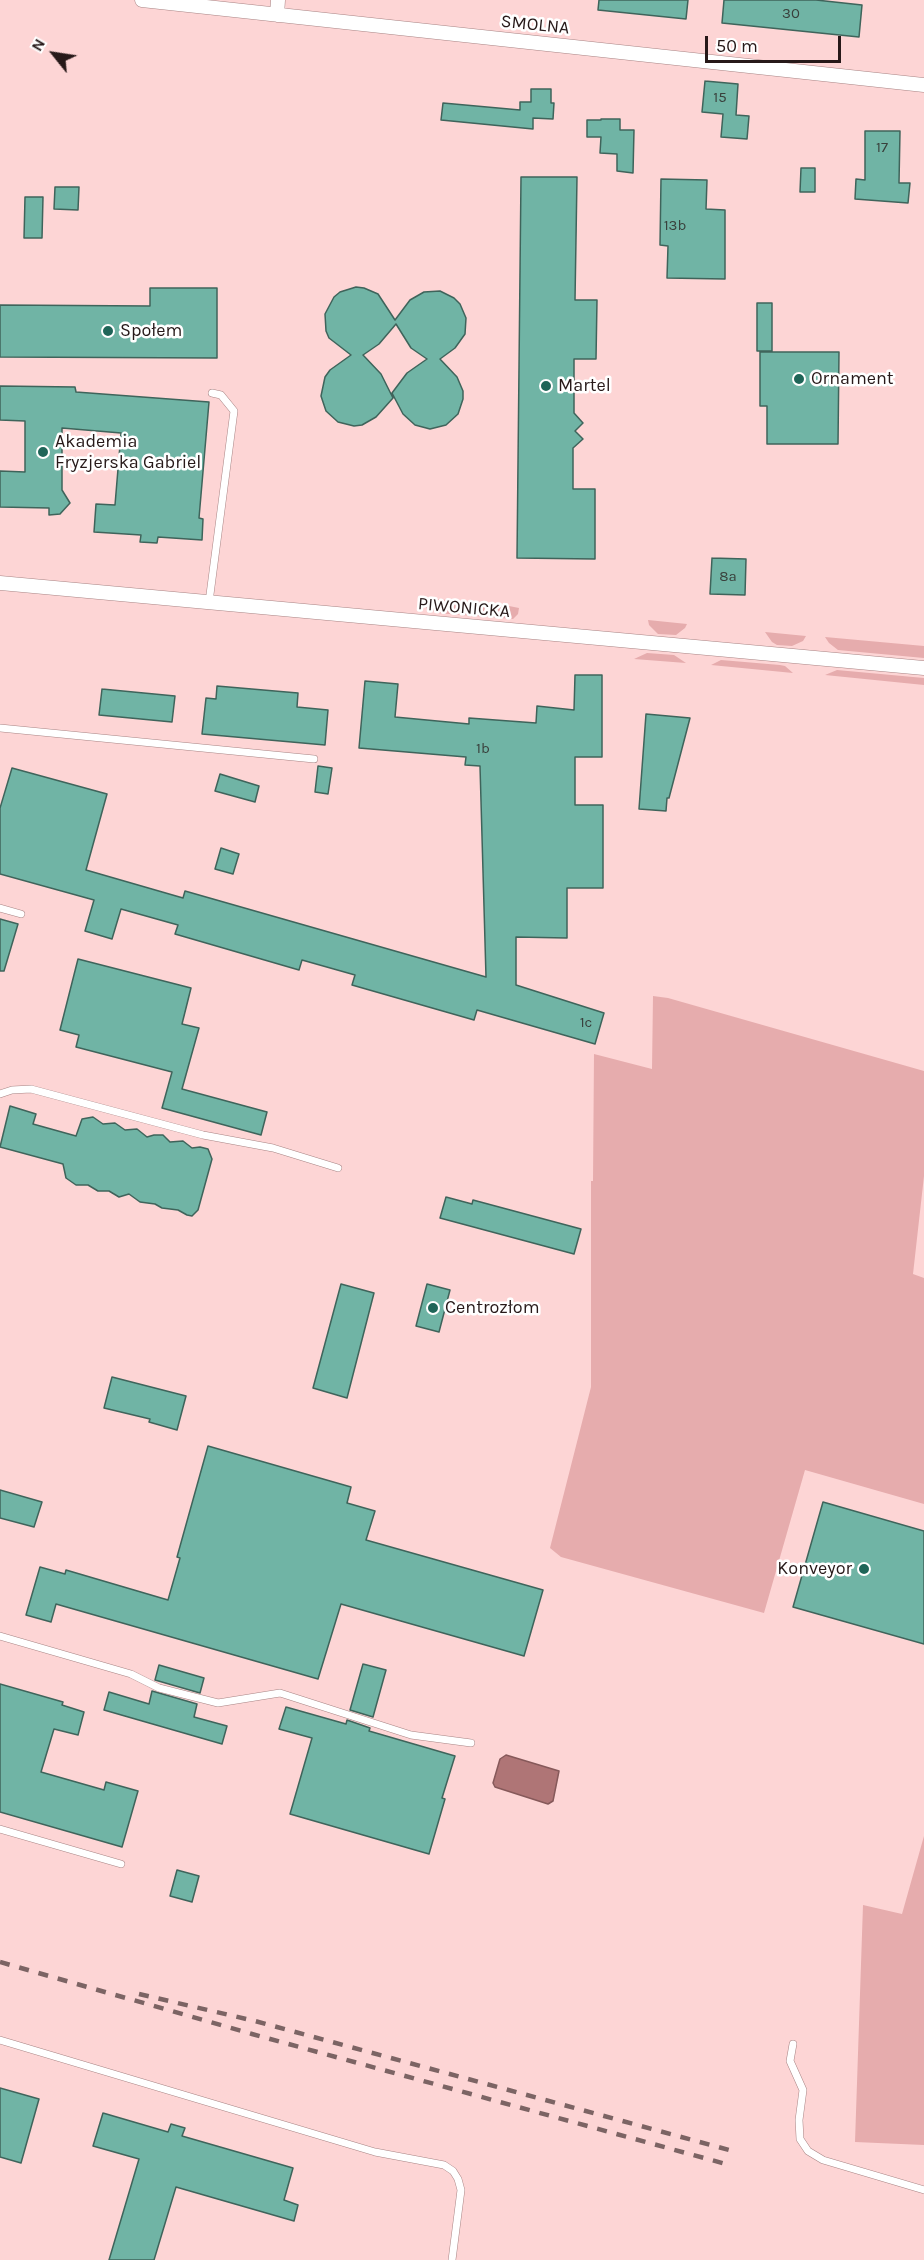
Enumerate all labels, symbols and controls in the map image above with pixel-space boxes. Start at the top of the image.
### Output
house number: 30 [782,5,800,23]
street label: SMOLNA [500,11,570,39]
north arrow [24,24,84,84]
scale bar [708,24,844,62]
text: N [27,35,49,54]
text: 50 m [716,35,758,57]
house number: 15 [713,89,727,107]
house number: 17 [876,139,888,157]
house number: 13b [664,217,686,235]
place label: Społem [120,320,182,342]
marker: Społem [101,324,115,338]
place label: Ornament [811,368,894,390]
marker: Ornament [792,372,806,386]
place label: Martel [558,375,611,397]
marker: Martel [539,379,553,393]
place label: Akademia Fryzjerska Gabriel [55,431,201,474]
marker: Akademia Fryzjerska Gabriel [36,445,50,459]
house number: 8a [719,568,737,586]
street label: PIWONICKA [417,593,511,623]
house number: 1b [476,740,490,758]
house number: 1c [580,1014,592,1032]
place label: Centrozłom [445,1297,540,1319]
marker: Centrozłom [426,1301,440,1315]
place label: Konveyor [777,1558,852,1580]
marker: Konveyor [857,1562,871,1576]

